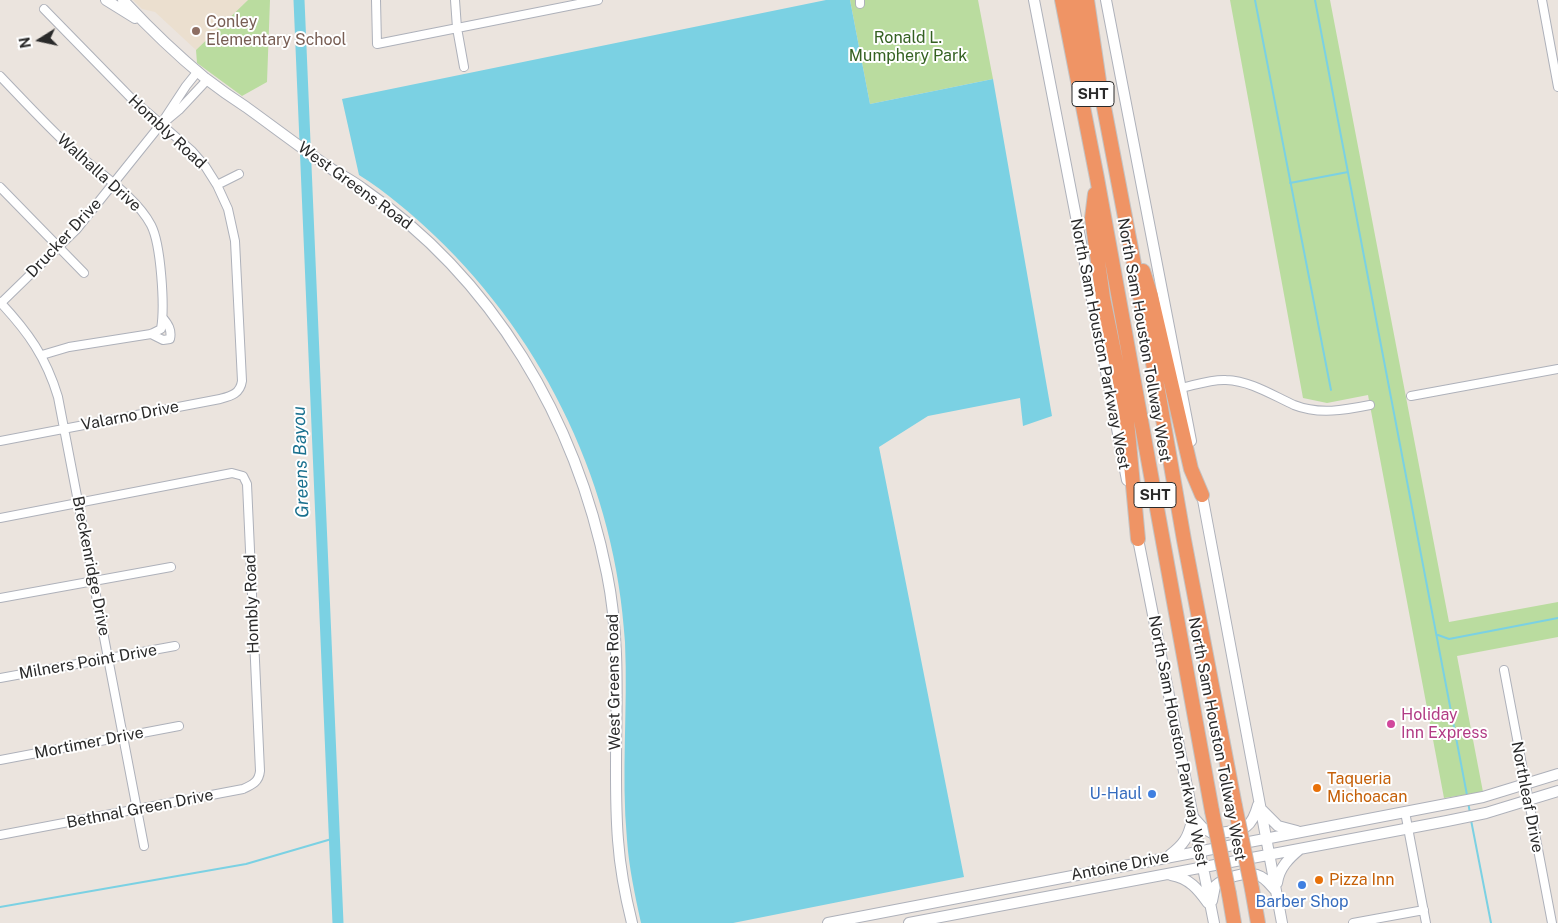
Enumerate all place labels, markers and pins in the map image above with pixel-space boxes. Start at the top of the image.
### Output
place label: Conley Elementary School [206,12,346,50]
marker: Conley Elementary School [190,25,202,37]
place label: Holiday Inn Express [1401,705,1488,743]
marker: Holiday Inn Express [1385,718,1397,730]
place label: Taqueria Michoacan [1327,769,1407,807]
marker: Taqueria Michoacan [1311,782,1323,794]
place label: U-Haul [1089,784,1142,804]
marker: U-Haul [1146,788,1158,800]
place label: Pizza Inn [1329,870,1394,890]
marker: Pizza Inn [1313,874,1325,886]
marker: Barber Shop [1296,879,1308,891]
place label: Barber Shop [1255,892,1349,912]

